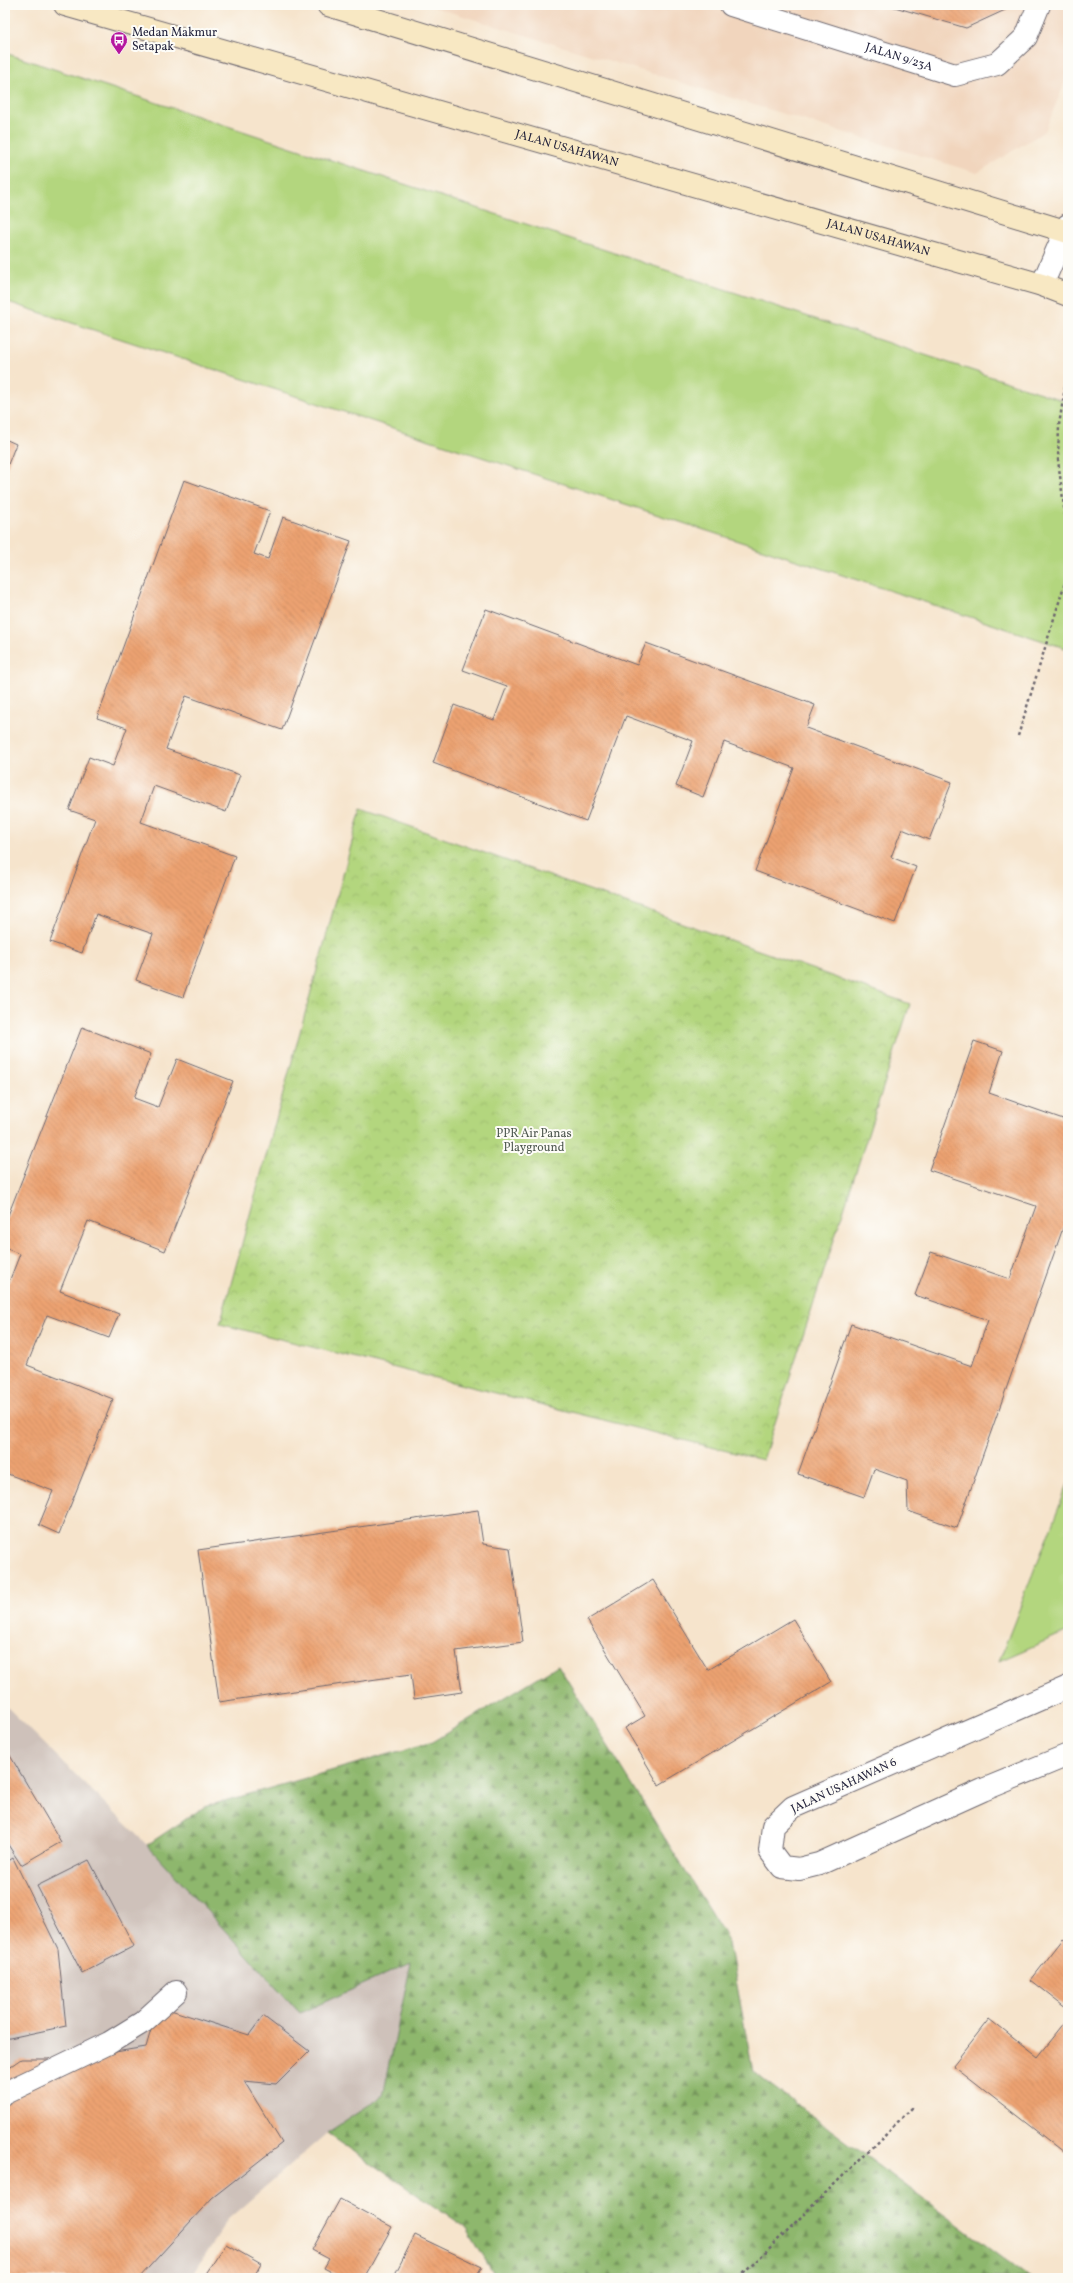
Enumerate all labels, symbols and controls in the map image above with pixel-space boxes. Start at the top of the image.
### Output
place label: Medan Makmur Setapak [132,25,217,55]
bus stop icon: Medan Makmur Setapak [109,30,129,55]
street label: JALAN 9/23A [863,39,935,76]
street label: JALAN USAHAWAN [513,126,620,171]
street label: JALAN USAHAWAN [825,216,932,260]
park label: PPR Air Panas Playground [496,1126,572,1156]
street label: JALAN USAHAWAN 6 [789,1754,899,1818]

